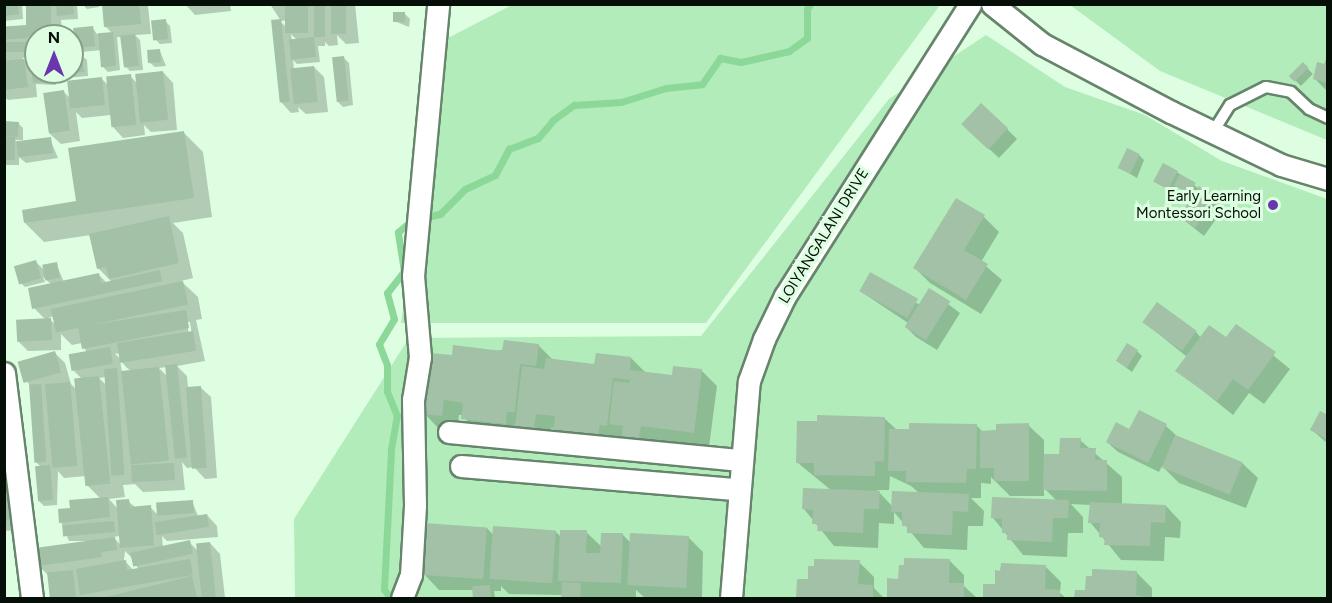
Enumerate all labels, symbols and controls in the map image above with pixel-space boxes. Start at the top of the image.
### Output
north arrow [24,24,84,84]
text: N [48,28,60,47]
street label: LOIYANGALANI DRIVE [775,165,873,307]
place label: Early Learning Montessori School [1136,187,1261,222]
marker: Early Learning Montessori School [1266,198,1280,212]

